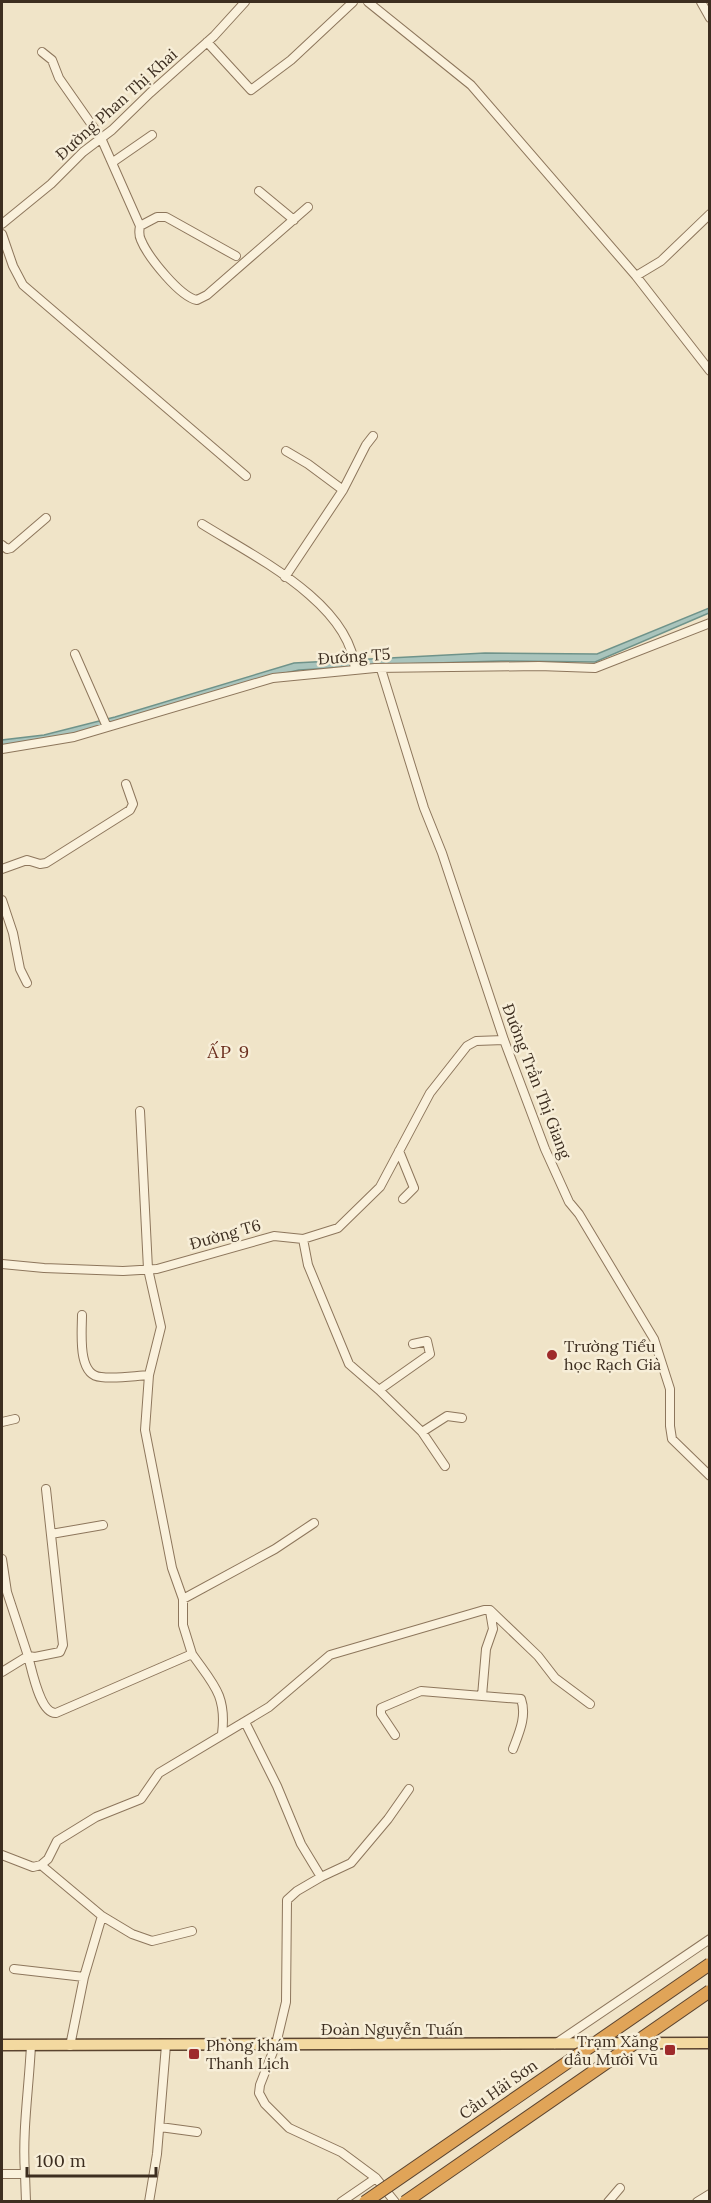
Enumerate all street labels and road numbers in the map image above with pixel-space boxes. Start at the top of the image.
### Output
street label: Đường Phan Thị Khai [51,44,181,164]
street label: Đường T5 [317,643,391,669]
street label: Đường Trần Thị Giang [498,1001,576,1163]
street label: Đường T6 [187,1214,263,1254]
street label: Đoàn Nguyễn Tuấn [321,2019,464,2039]
street label: Cầu Hải Sơn [455,2055,541,2123]

